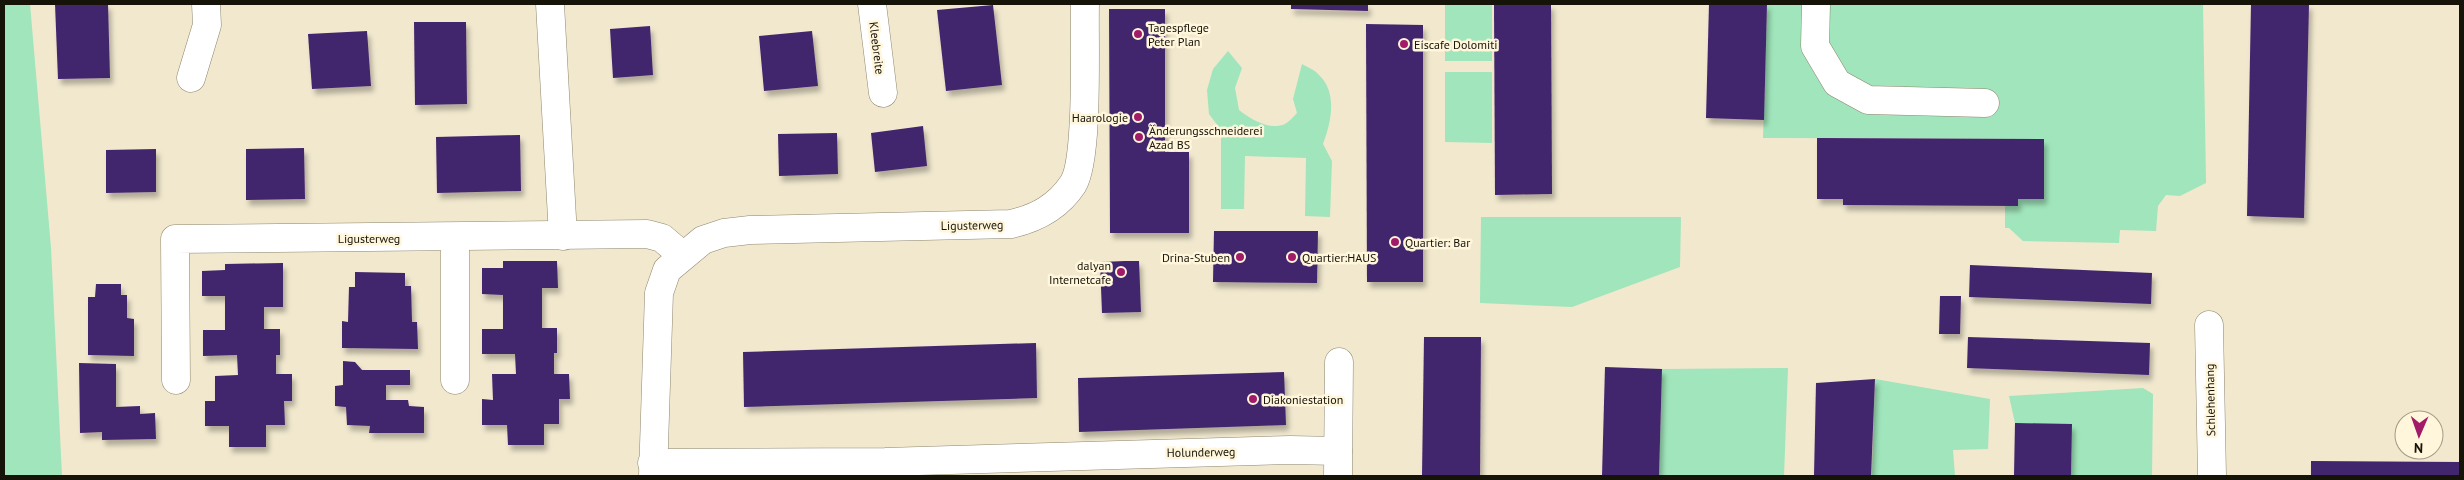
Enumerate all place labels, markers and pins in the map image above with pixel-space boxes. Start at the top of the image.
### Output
place label: Tagespflege Peter Plan [1148,20,1209,49]
marker: Tagespflege Peter Plan [1132,28,1144,40]
place label: Eiscafe Dolomiti [1414,37,1498,52]
marker: Eiscafe Dolomiti [1398,38,1410,50]
place label: Haarologie [1072,110,1128,125]
marker: Haarologie [1132,111,1144,123]
place label: Änderungsschneiderei Azad BS [1149,123,1263,152]
marker: Änderungsschneiderei Azad BS [1133,131,1145,143]
place label: Quartier: Bar [1405,235,1470,250]
marker: Quartier: Bar [1389,236,1401,248]
place label: Drina-Stuben [1162,250,1230,265]
place label: Quartier:HAUS [1302,250,1376,265]
marker: Drina-Stuben [1234,251,1246,263]
marker: Quartier:HAUS [1286,251,1298,263]
place label: dalyan Internetcafe [1049,258,1111,287]
marker: dalyan Internetcafe [1115,266,1127,278]
place label: Diakoniestation [1263,392,1343,407]
marker: Diakoniestation [1247,393,1259,405]

